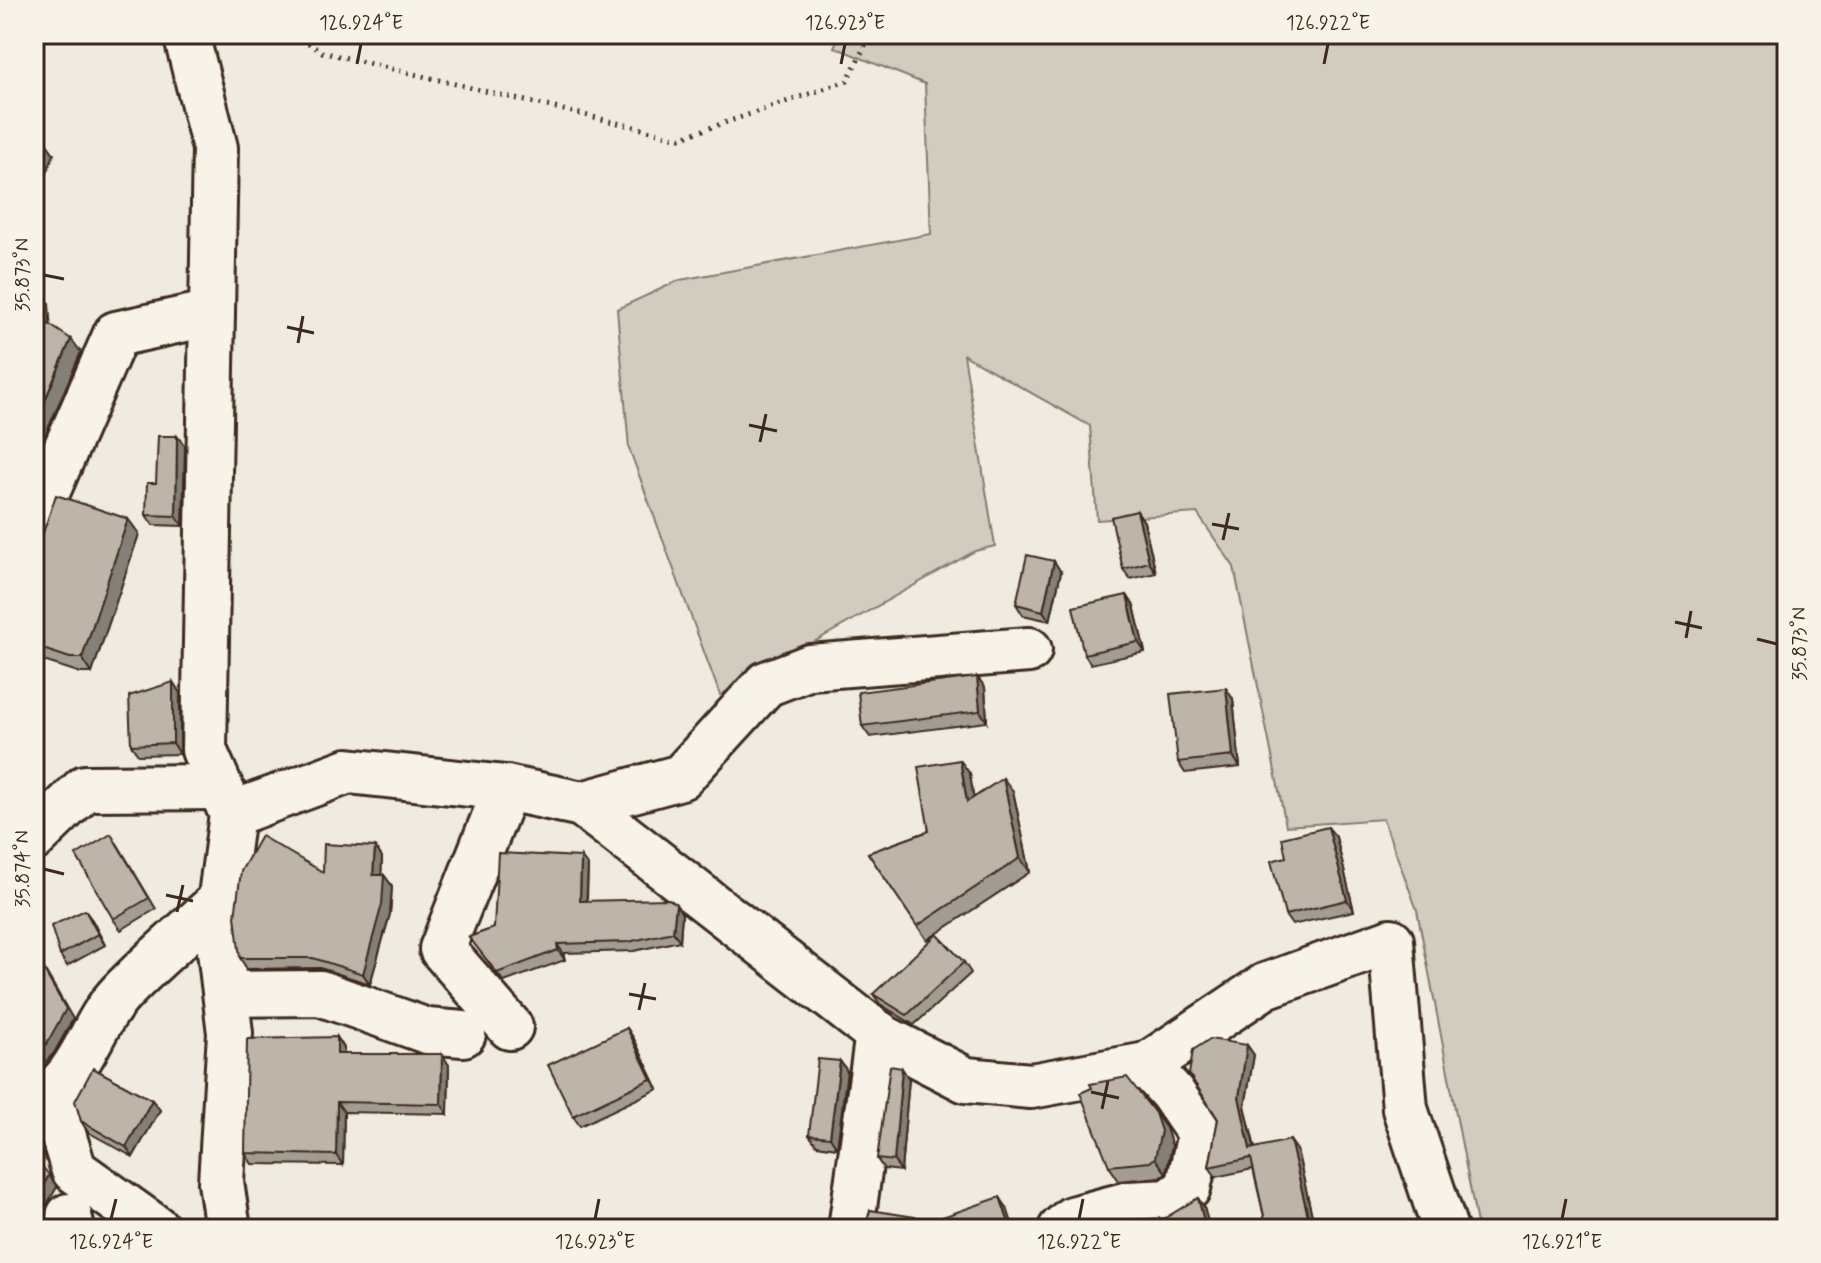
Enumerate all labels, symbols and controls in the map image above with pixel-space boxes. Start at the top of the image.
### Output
text: 126.924°E [319,10,403,37]
text: 126.923°E [805,10,885,37]
text: 126.922°E [1286,10,1370,37]
text: 35.873°N [10,238,37,312]
text: 35.873°N [1787,607,1814,681]
text: 35.874°N [10,830,37,908]
text: 126.924°E [69,1229,153,1256]
text: 126.923°E [555,1229,635,1256]
text: 126.922°E [1037,1229,1121,1256]
text: 126.921°E [1522,1229,1602,1256]

